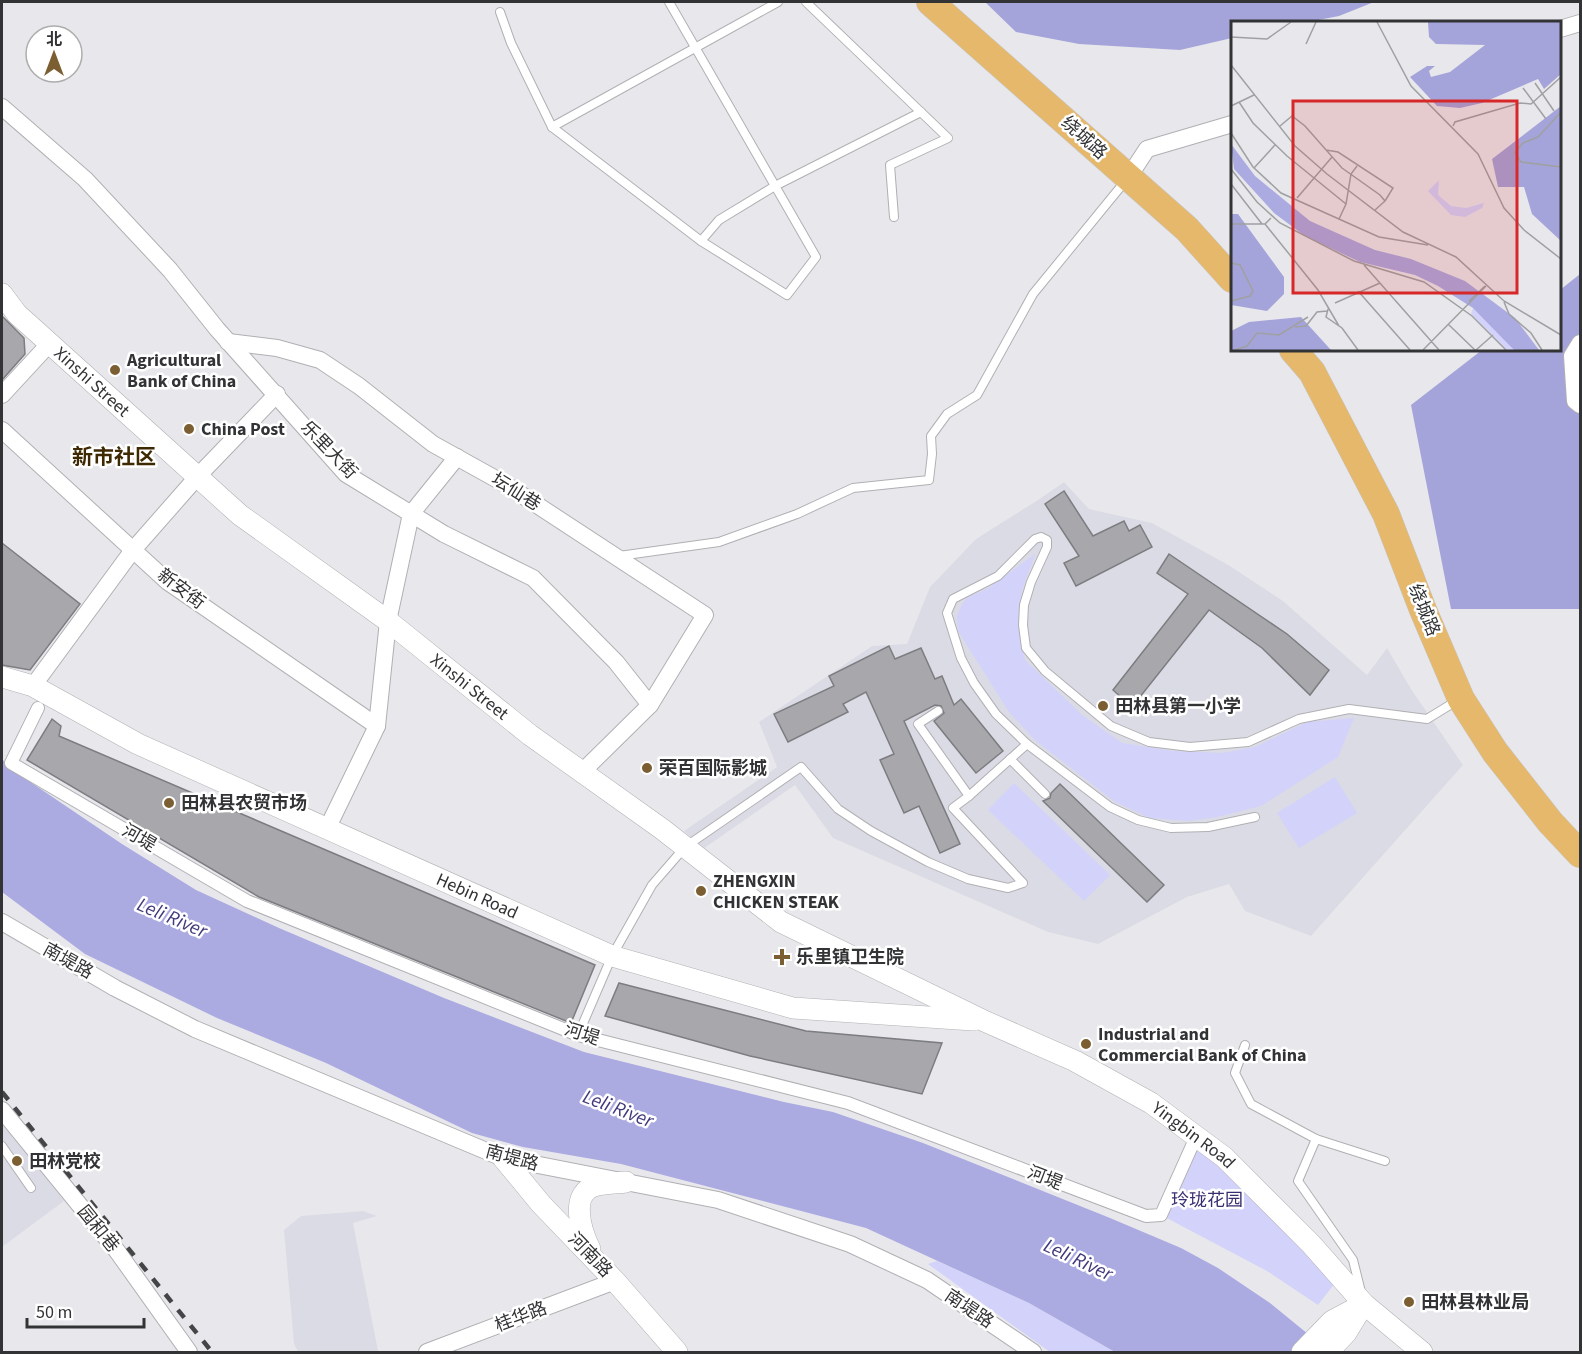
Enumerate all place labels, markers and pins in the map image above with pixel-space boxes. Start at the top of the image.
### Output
place label: Agricultural Bank of China [126,348,236,394]
marker: Agricultural Bank of China [108,363,122,377]
place label: China Post [201,417,285,442]
marker: China Post [182,422,196,436]
place label: 田林县第一小学 [1115,694,1241,719]
marker: 田林县第一小学 [1096,699,1110,713]
place label: 荣百国际影城 [659,756,767,781]
marker: 荣百国际影城 [640,761,654,775]
place label: 田林县农贸市场 [181,791,307,816]
marker: 田林县农贸市场 [162,796,176,810]
place label: ZHENGXIN CHICKEN STEAK [713,869,840,915]
marker: ZHENGXIN CHICKEN STEAK [694,884,708,898]
place label: 乐里镇卫生院 [796,945,904,970]
marker: 乐里镇卫生院 [773,948,791,966]
place label: Industrial and Commercial Bank of China [1098,1022,1307,1068]
marker: Industrial and Commercial Bank of China [1079,1037,1093,1051]
place label: 田林党校 [29,1149,101,1174]
marker: 田林党校 [10,1154,24,1168]
place label: 田林县林业局 [1421,1290,1529,1315]
marker: 田林县林业局 [1402,1295,1416,1309]

